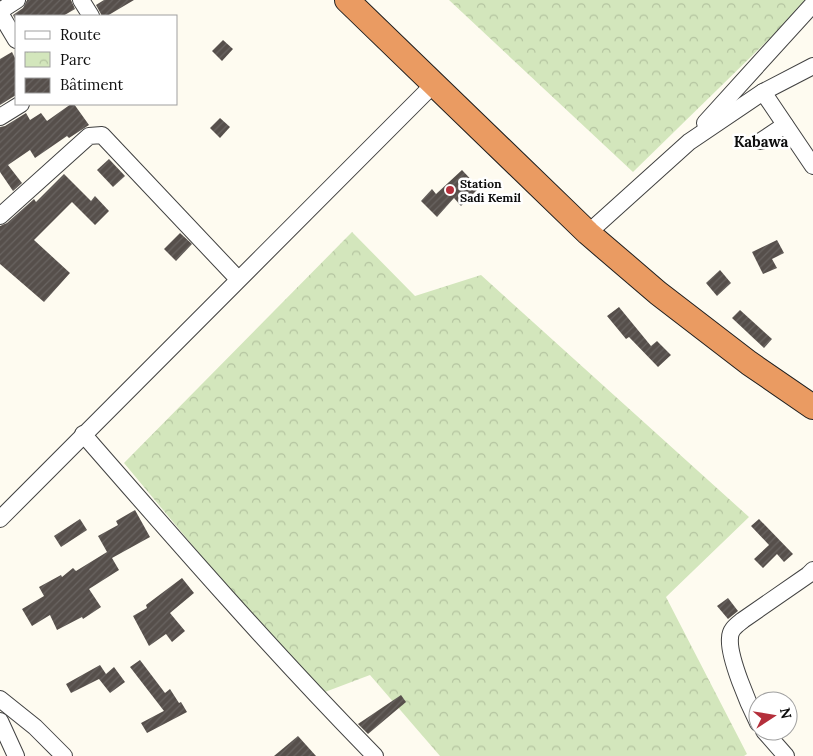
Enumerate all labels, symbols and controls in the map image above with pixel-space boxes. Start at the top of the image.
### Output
legend [15,15,178,105]
text: Route [60,25,101,44]
text: Parc [60,50,91,69]
text: Bâtiment [60,75,123,94]
district label: Kabawa [734,132,788,151]
place label: Station Sadi Kemil [460,176,521,205]
marker: Station Sadi Kemil [444,184,456,196]
north arrow [748,691,798,741]
text: N [776,706,796,721]

